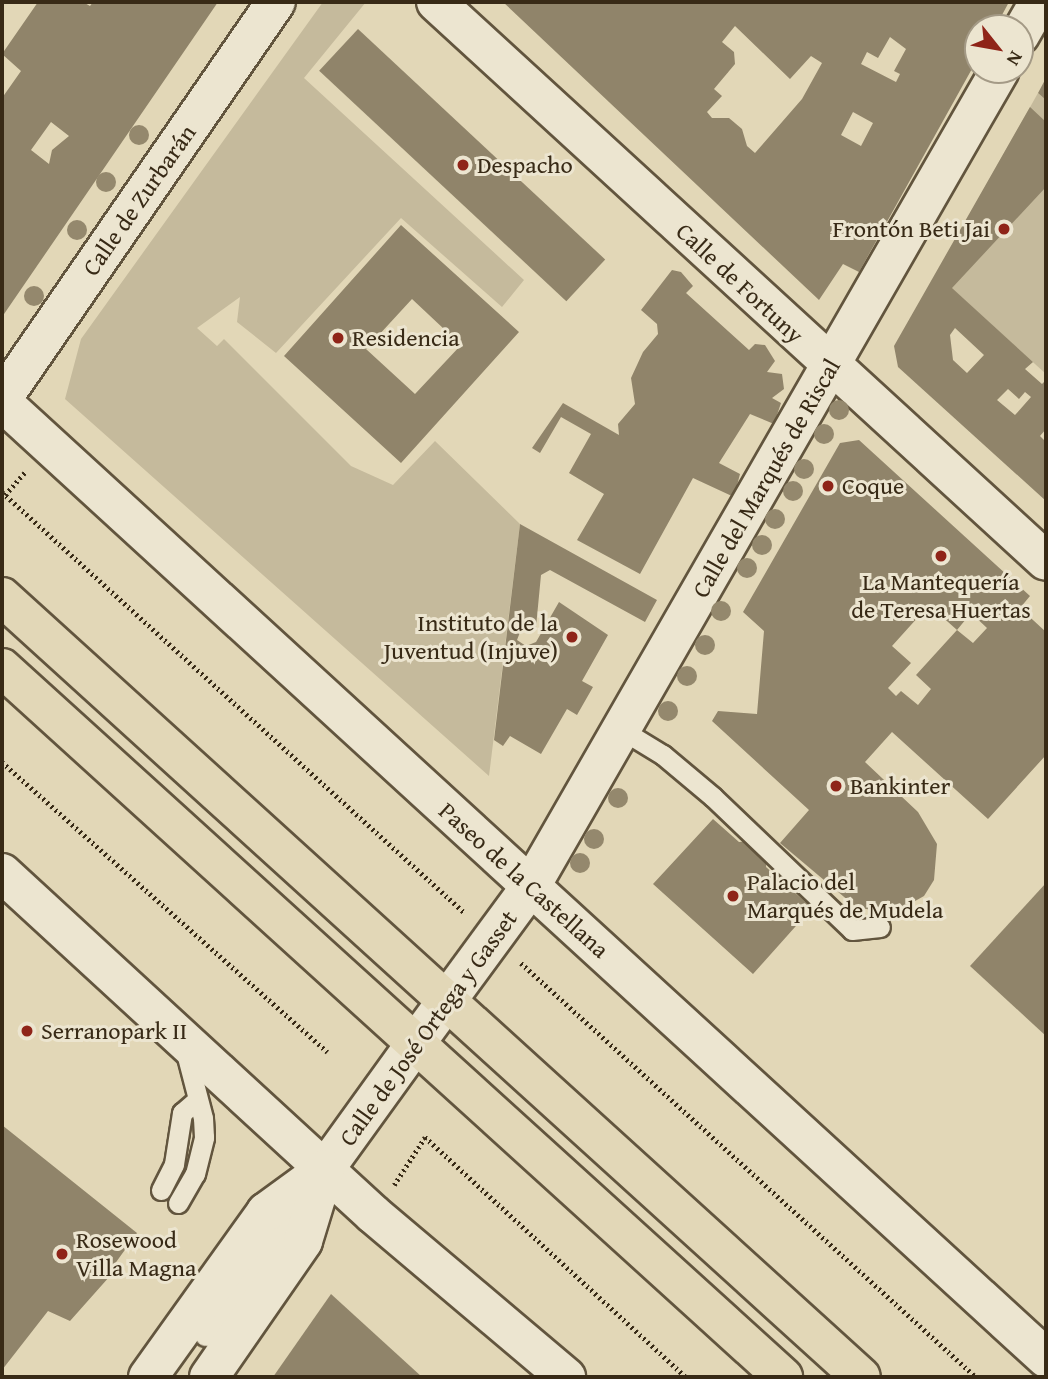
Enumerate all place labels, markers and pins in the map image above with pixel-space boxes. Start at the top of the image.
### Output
place label: Despacho [477,151,573,179]
marker: Despacho [455,157,471,173]
place label: Frontón Beti Jai [833,215,990,243]
marker: Frontón Beti Jai [996,221,1012,237]
place label: Residencia [352,324,460,352]
marker: Residencia [330,330,346,346]
place label: Coque [842,472,904,500]
marker: Coque [820,478,836,494]
marker: La Mantequería de Teresa Huertas [933,548,949,564]
place label: La Mantequería de Teresa Huertas [851,568,1031,624]
place label: Instituto de la Juventud (Injuve) [383,609,558,665]
marker: Instituto de la Juventud (Injuve) [564,629,580,645]
place label: Bankinter [850,772,950,800]
marker: Bankinter [828,778,844,794]
place label: Palacio del Marqués de Mudela [747,868,943,924]
marker: Palacio del Marqués de Mudela [725,888,741,904]
place label: Serranopark II [41,1017,187,1045]
marker: Serranopark II [19,1023,35,1039]
place label: Rosewood Villa Magna [76,1226,196,1282]
marker: Rosewood Villa Magna [54,1246,70,1262]

